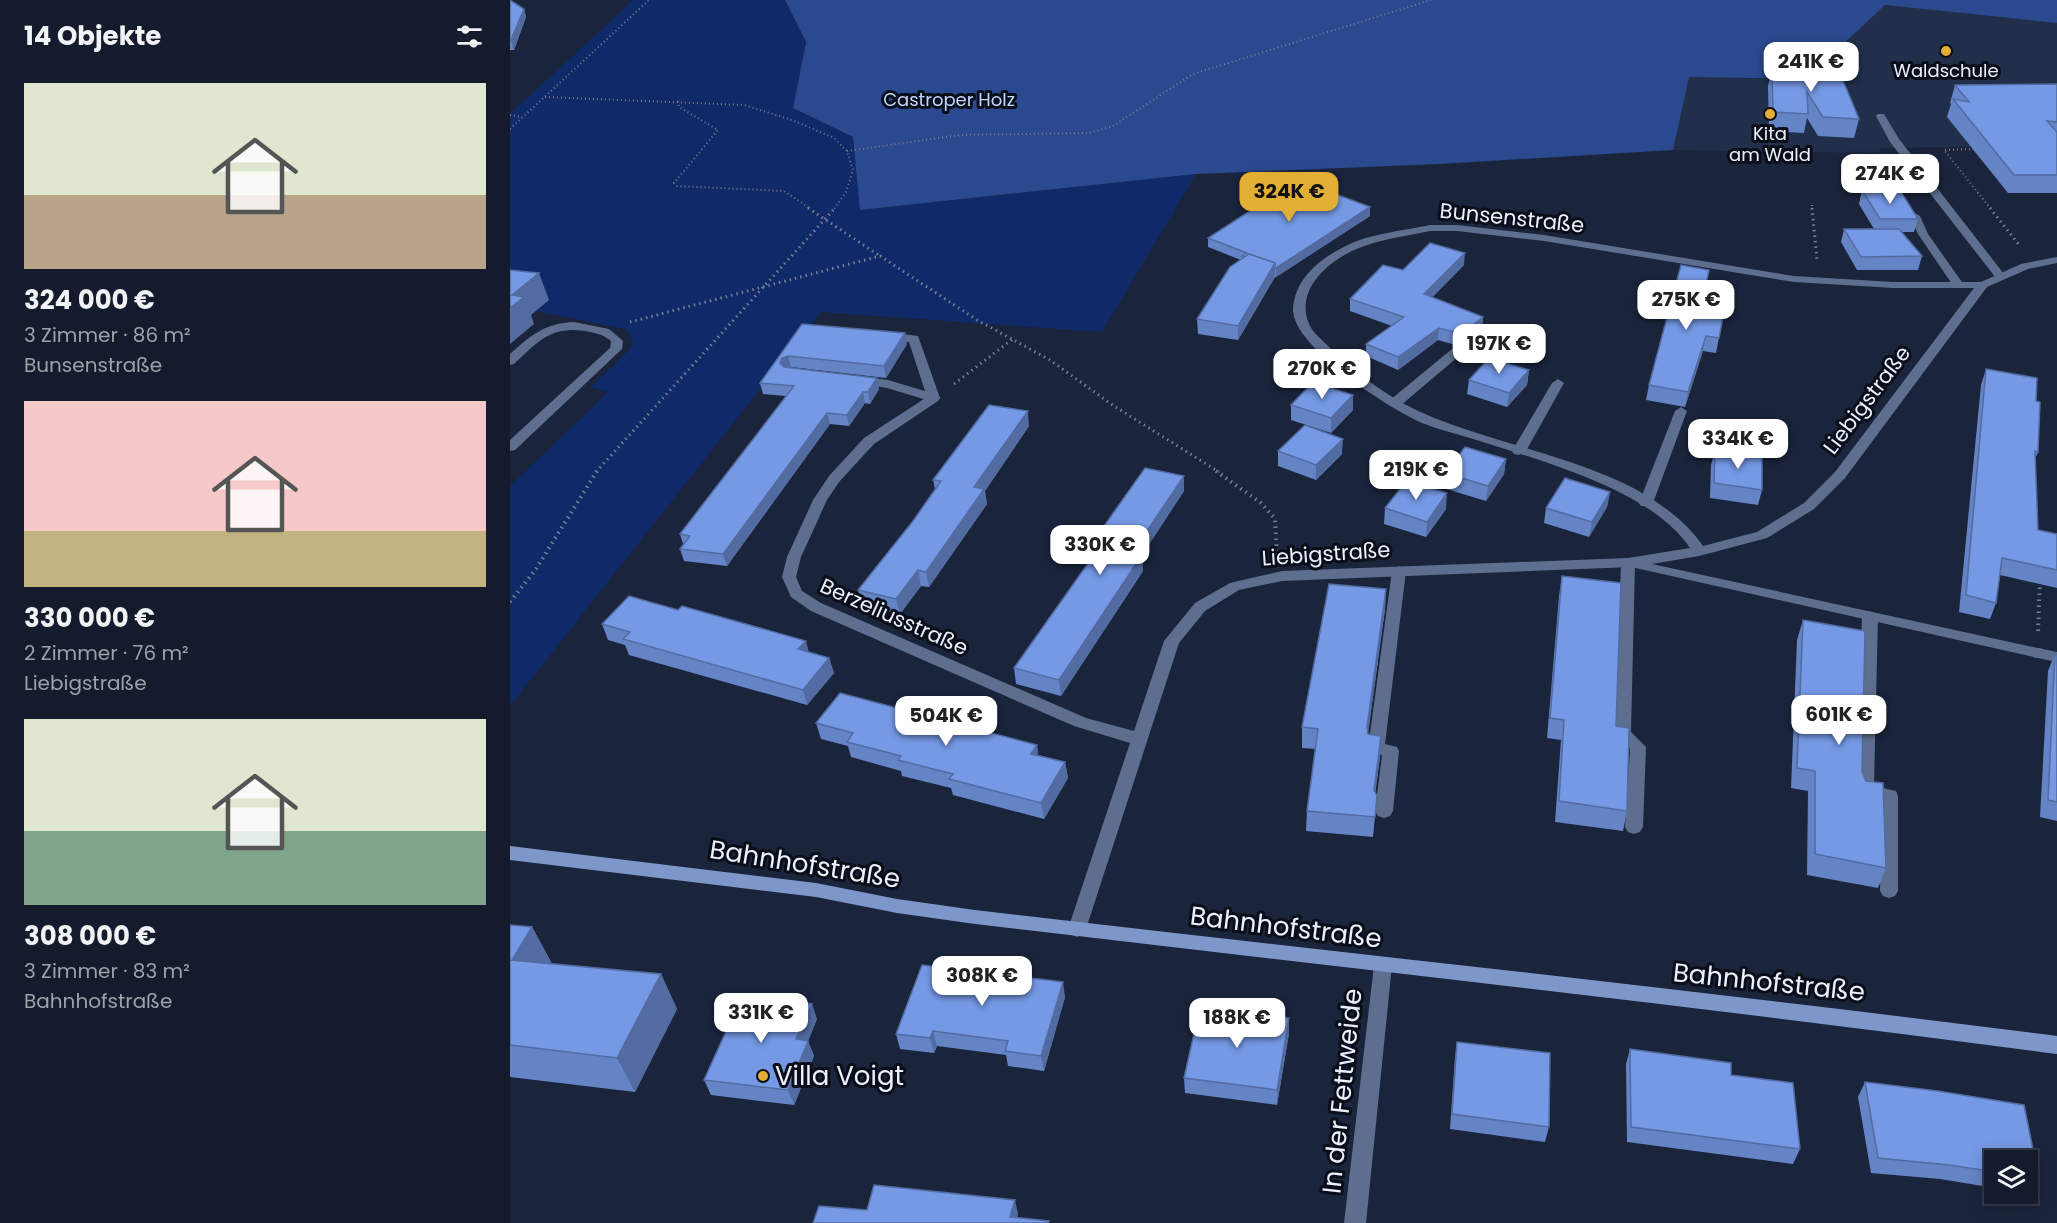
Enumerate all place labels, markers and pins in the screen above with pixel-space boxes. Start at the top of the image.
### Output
pin: 241K € [1762,42,1860,93]
marker: Waldschule [1939,44,1953,58]
place label: Waldschule [1893,58,1999,83]
marker: Kita am Wald [1763,107,1777,121]
place label: Kita am Wald [1729,121,1811,167]
pin: 274K € [1841,154,1939,205]
pin: 324K € [1240,172,1338,223]
pin: 275K € [1637,280,1735,331]
pin: 197K € [1450,324,1548,375]
pin: 270K € [1273,349,1371,400]
pin: 334K € [1689,419,1787,470]
pin: 219K € [1367,450,1465,501]
pin: 330K € [1051,525,1149,576]
pin: 601K € [1790,695,1888,746]
pin: 504K € [897,696,995,747]
pin: 308K € [933,956,1031,1007]
pin: 331K € [712,993,810,1044]
pin: 188K € [1188,998,1286,1049]
place label: Villa Voigt [775,1058,904,1094]
marker: Villa Voigt [756,1069,770,1083]

